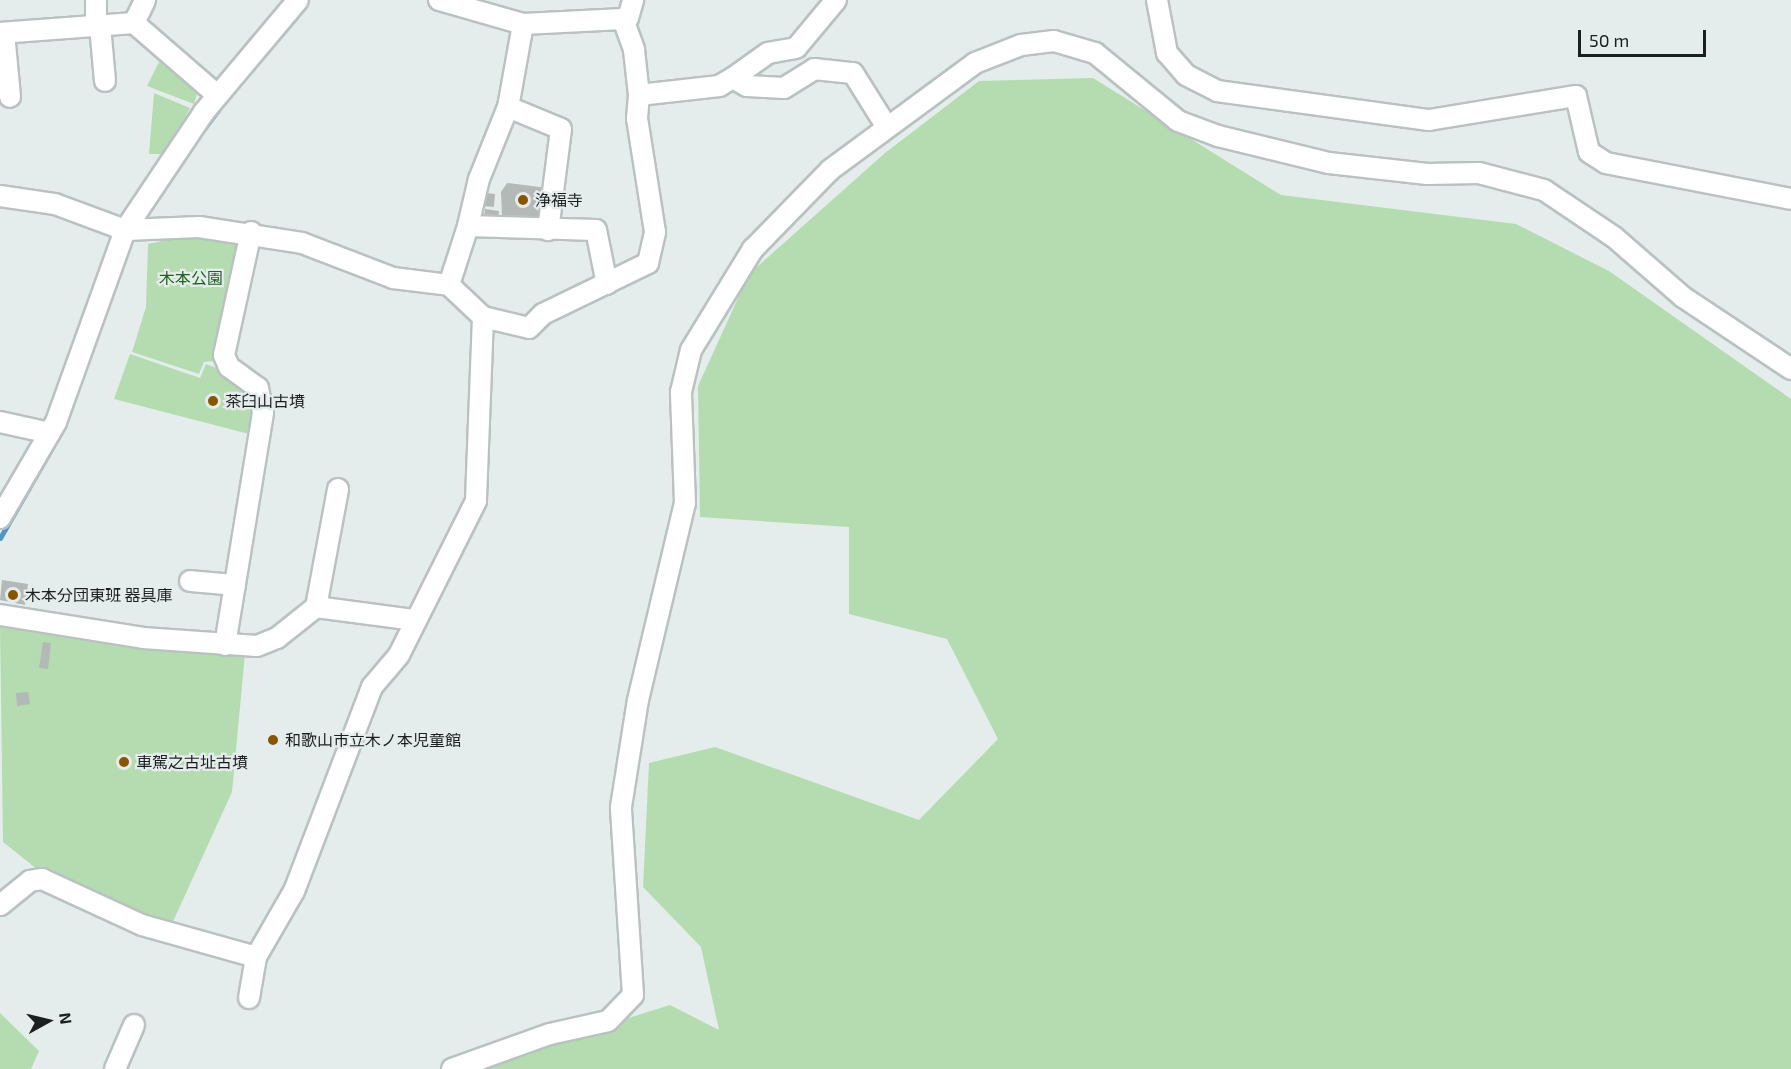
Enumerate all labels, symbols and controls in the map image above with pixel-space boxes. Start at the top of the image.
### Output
scale bar [1581,18,1708,56]
text: 50 m [1589,29,1629,51]
place label: 浄福寺 [535,190,583,210]
marker: 浄福寺 [516,193,530,207]
park label: 木本公園 [159,268,223,288]
place label: 茶臼山古墳 [225,391,305,411]
marker: 茶臼山古墳 [206,394,220,408]
place label: 木本分団東班 器具庫 [25,585,173,605]
marker: 木本分団東班 器具庫 [6,588,20,602]
place label: 和歌山市立木ノ本児童館 [285,730,461,750]
marker: 和歌山市立木ノ本児童館 [266,733,280,747]
place label: 車駕之古址古墳 [136,752,248,772]
marker: 車駕之古址古墳 [117,755,131,769]
north arrow [18,991,78,1051]
text: N [56,1011,77,1025]

